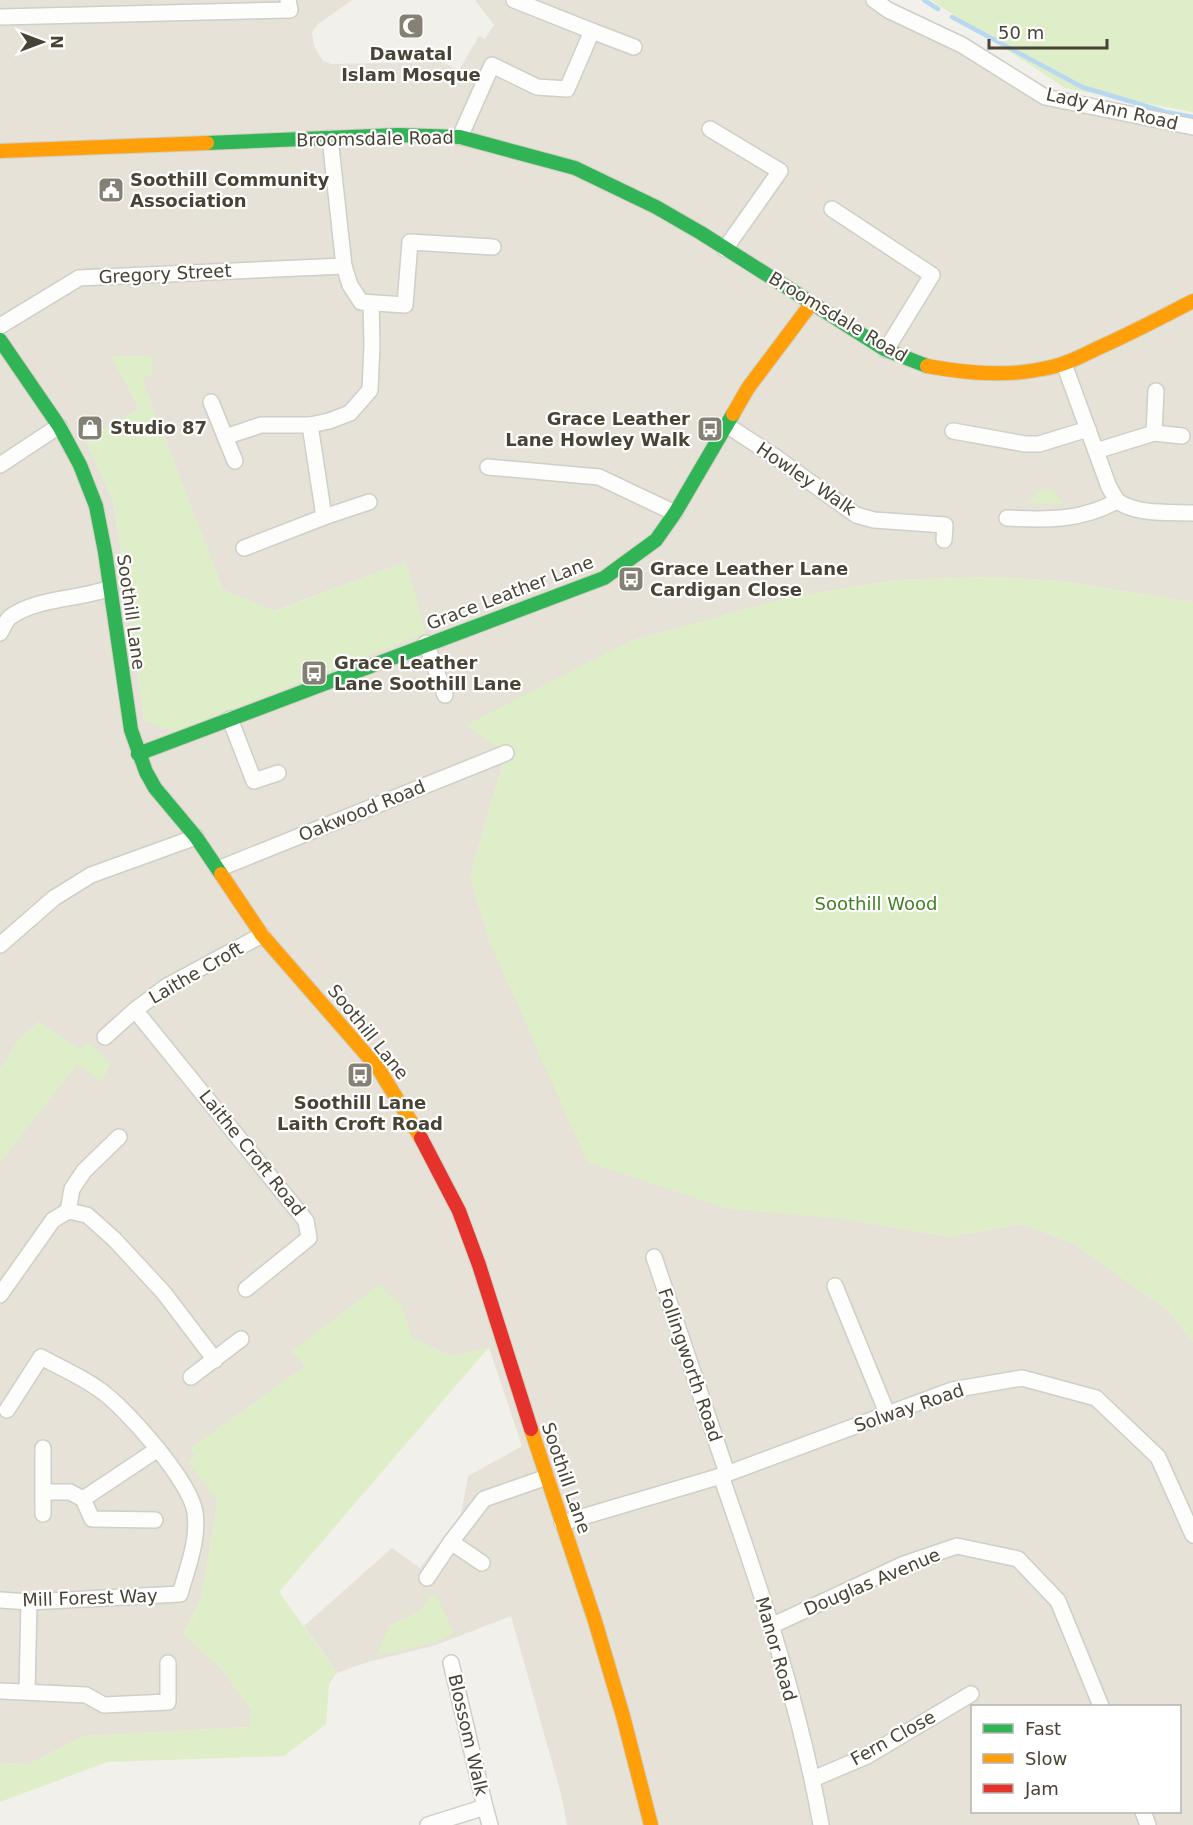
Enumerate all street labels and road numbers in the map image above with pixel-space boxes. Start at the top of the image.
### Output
street label: Lady Ann Road [1044,83,1180,134]
street label: Broomsdale Road [296,127,454,150]
street label: Gregory Street [98,260,232,287]
street label: Broomsdale Road [765,267,911,366]
street label: Howley Walk [753,438,860,520]
street label: Grace Leather Lane [423,551,596,634]
street label: Soothill Lane [113,553,150,671]
street label: Oakwood Road [295,776,428,845]
street label: Laithe Croft [145,937,246,1008]
street label: Soothill Lane [324,980,413,1083]
street label: Laithe Croft Road [195,1086,310,1220]
street label: Follingworth Road [654,1285,727,1444]
street label: Solway Road [851,1379,966,1436]
street label: Soothill Lane [538,1419,595,1536]
street label: Douglas Avenue [801,1543,943,1620]
street label: Mill Forest Way [22,1585,158,1610]
street label: Manor Road [752,1594,801,1703]
street label: Blossom Walk [444,1672,493,1798]
street label: Fern Close [847,1706,939,1769]

